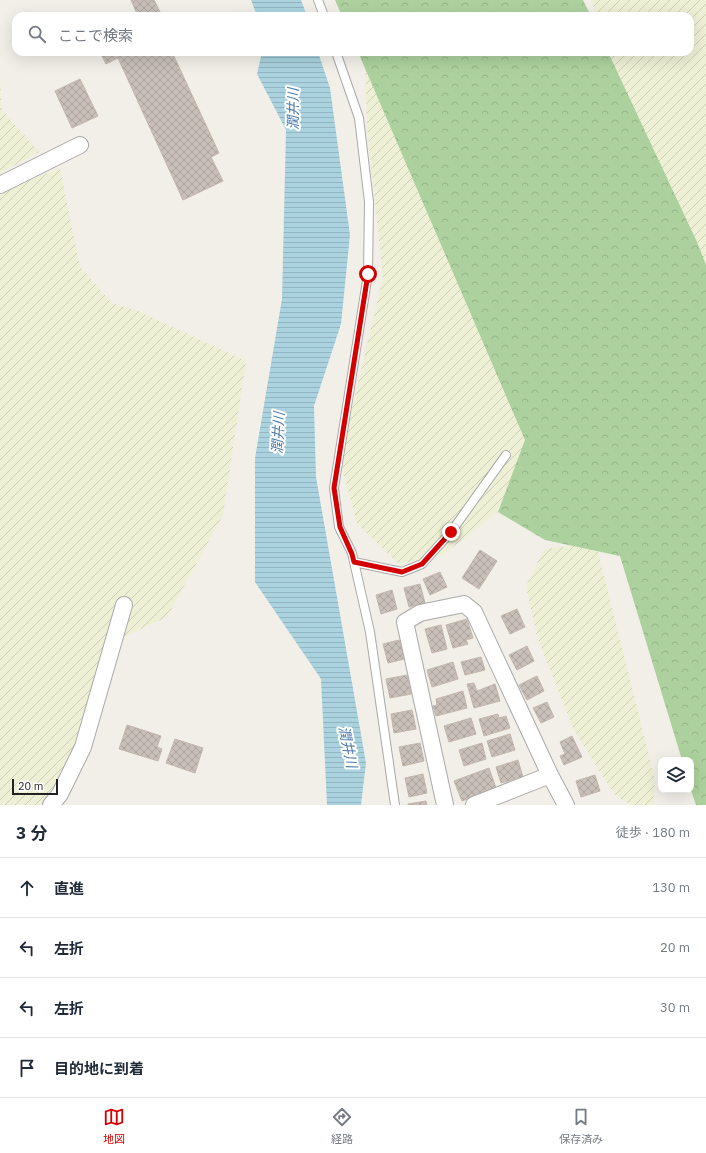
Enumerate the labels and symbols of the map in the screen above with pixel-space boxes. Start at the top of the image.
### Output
water label: 潤井川 [284,86,302,130]
route start [359,265,377,283]
water label: 潤井川 [268,410,288,454]
route end [442,523,460,541]
water label: 潤井川 [335,725,362,771]
scale bar [12,777,58,796]

